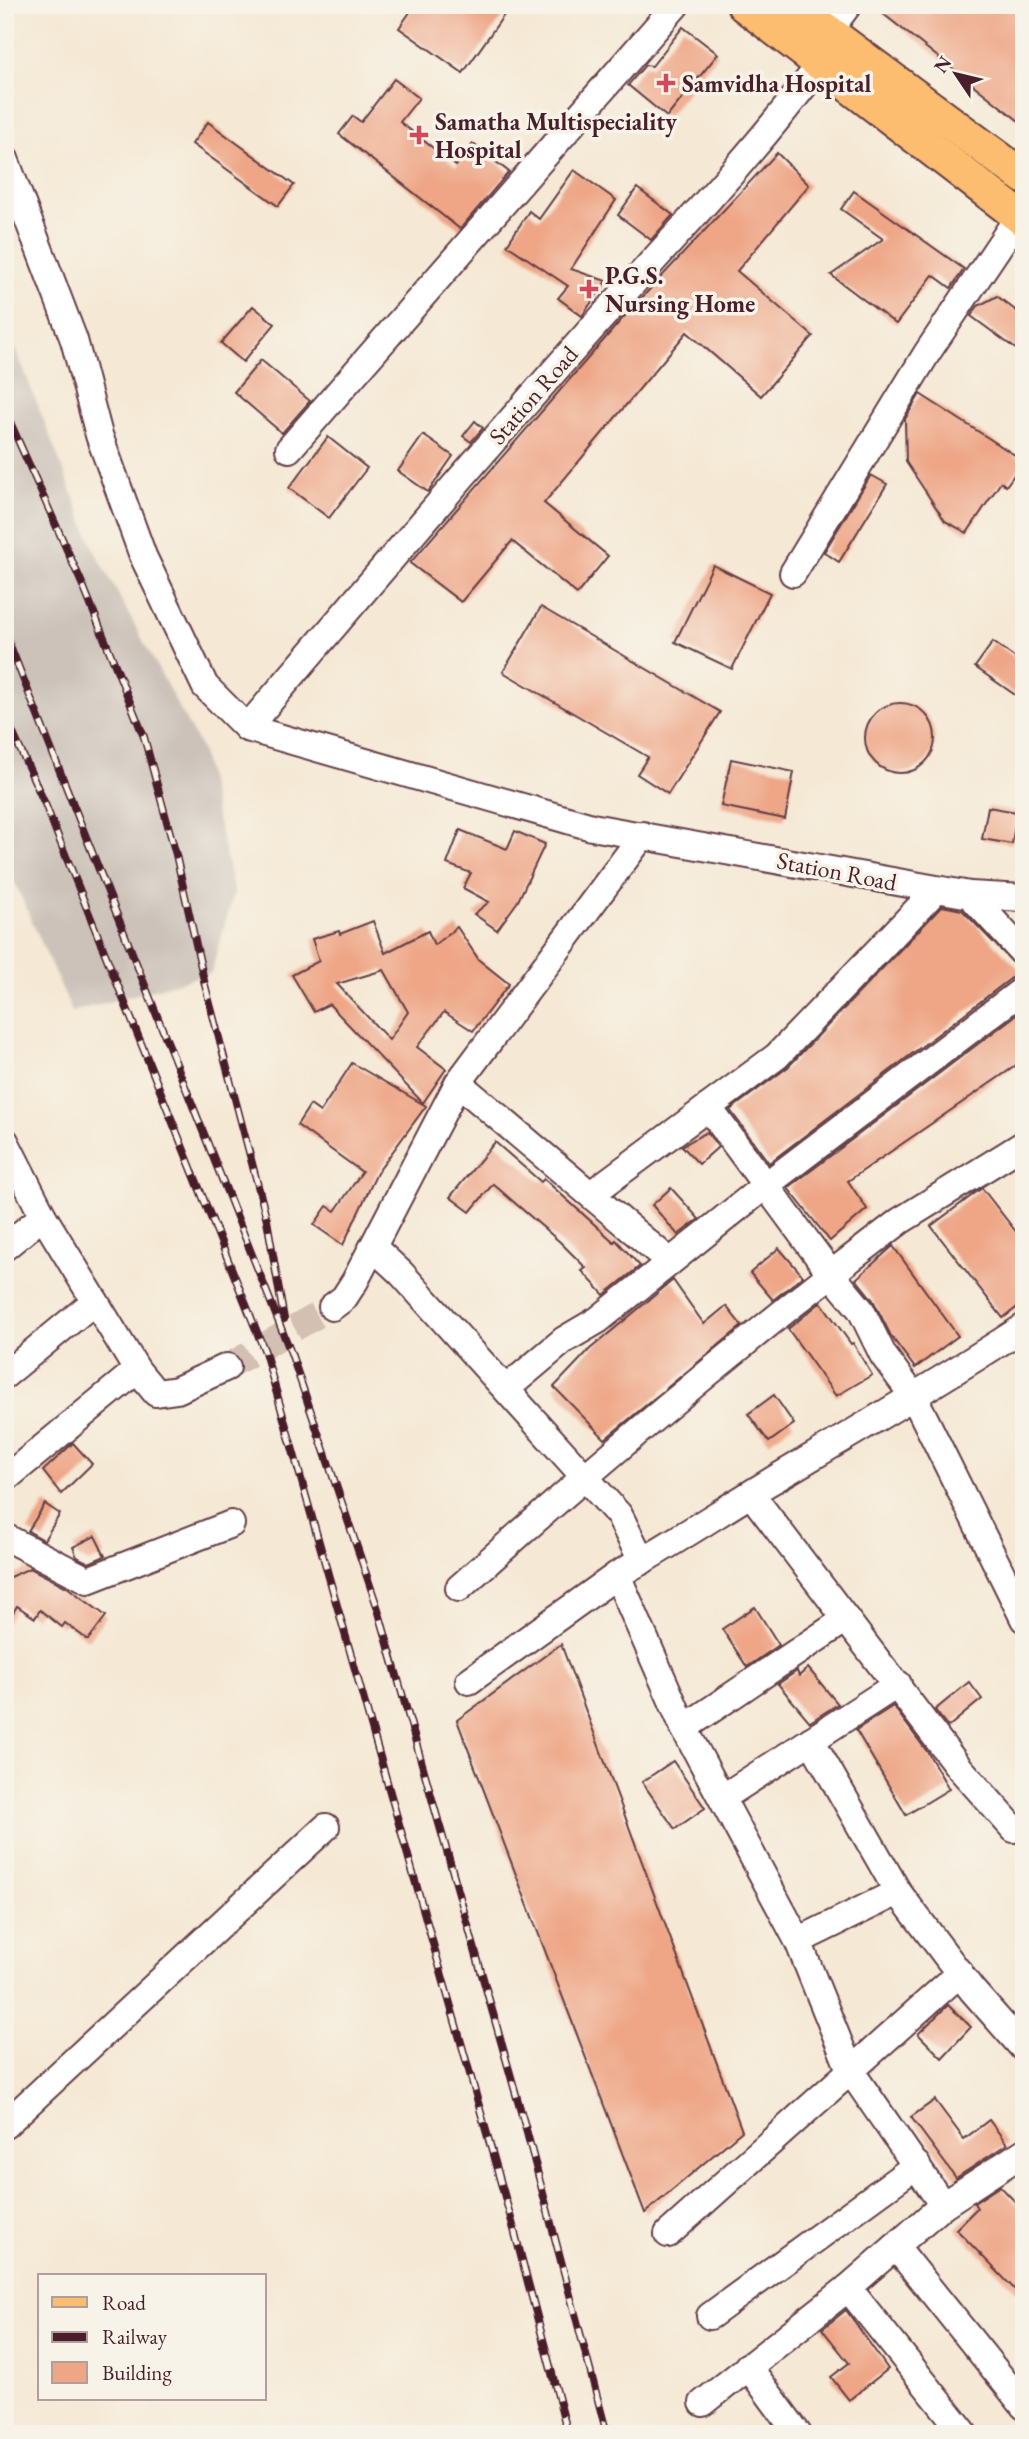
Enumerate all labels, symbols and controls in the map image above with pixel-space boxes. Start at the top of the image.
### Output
north arrow [920,38,990,108]
text: N [928,51,957,78]
place label: Samvidha Hospital [682,68,871,99]
marker: Samvidha Hospital [656,73,676,93]
place label: Samatha Multispeciality Hospital [435,106,677,165]
marker: Samatha Multispeciality Hospital [409,125,429,145]
place label: P.G.S. Nursing Home [605,260,755,320]
marker: P.G.S. Nursing Home [579,279,599,299]
street label: Station Road [482,338,585,451]
street label: Station Road [775,844,900,898]
legend [38,2274,266,2400]
text: Road [102,2289,146,2316]
text: Railway [102,2323,168,2350]
text: Building [102,2359,172,2386]

